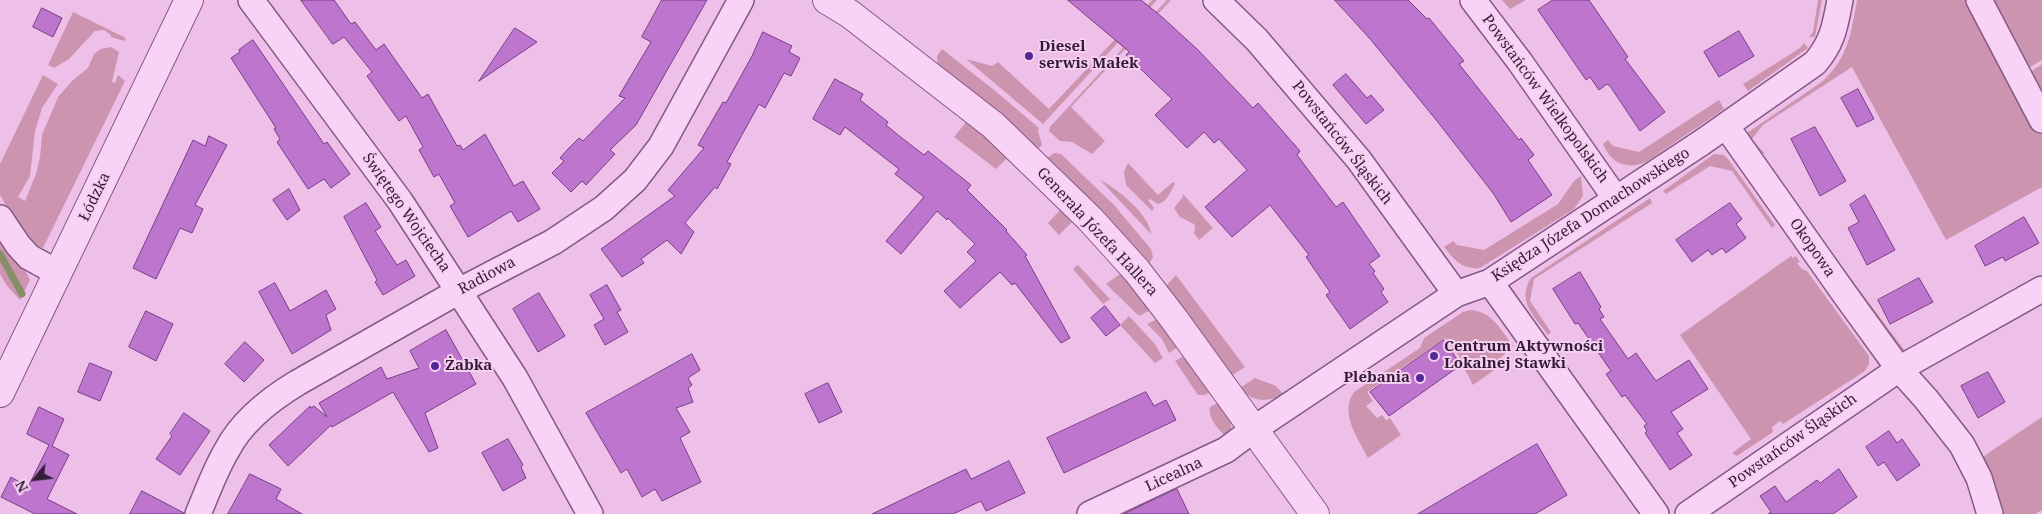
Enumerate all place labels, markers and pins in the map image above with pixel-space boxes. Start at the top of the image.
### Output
place label: Diesel serwis Małek [1039,38,1139,73]
marker: Diesel serwis Małek [1023,50,1035,62]
place label: Centrum Aktywności Lokalnej Stawki [1444,338,1603,373]
marker: Centrum Aktywności Lokalnej Stawki [1428,350,1440,362]
place label: Żabka [445,357,492,375]
marker: Żabka [429,360,441,372]
place label: Plebania [1344,369,1410,387]
marker: Plebania [1414,372,1426,384]

